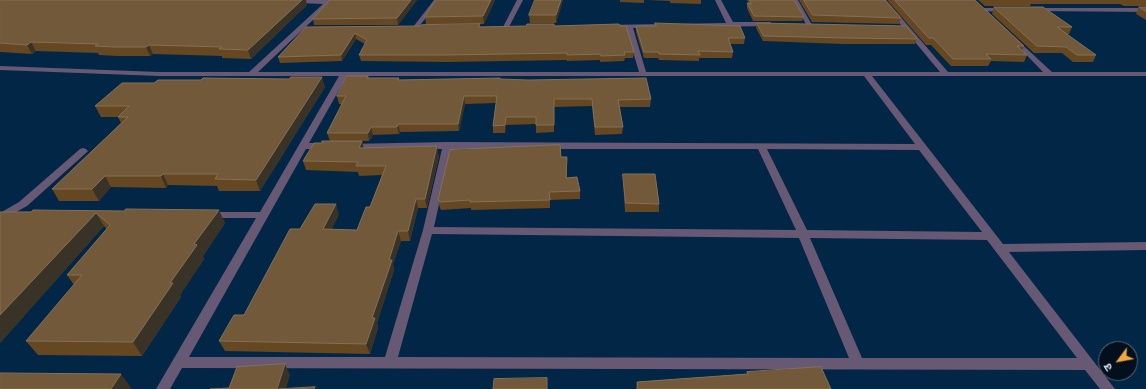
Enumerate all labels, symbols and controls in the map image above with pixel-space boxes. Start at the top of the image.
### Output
north arrow [1098,341,1138,381]
text: उ [1100,360,1116,374]

